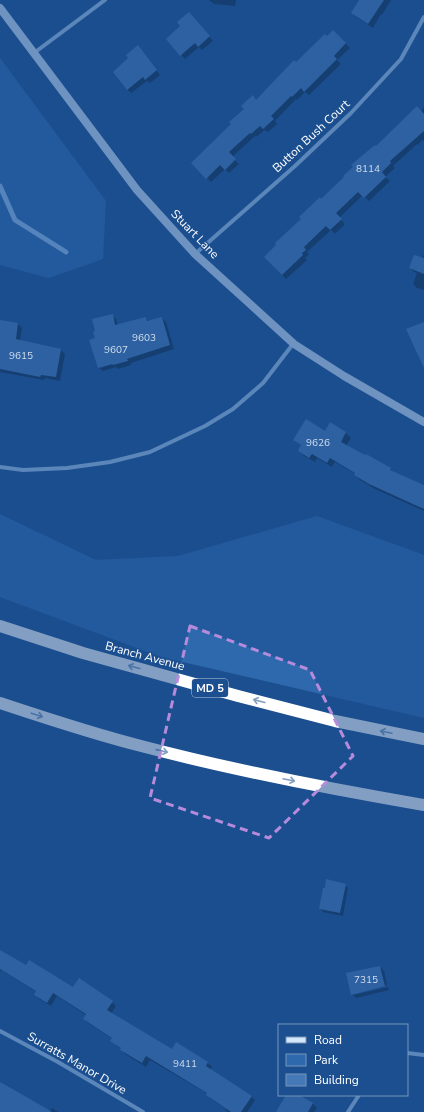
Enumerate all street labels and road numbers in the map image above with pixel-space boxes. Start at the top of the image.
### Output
street label: Button Bush Court [269,96,354,176]
street label: Stuart Lane [167,206,223,262]
street label: Branch Avenue [103,638,187,674]
road number: MD 5 [192,679,228,697]
street label: Surratts Manor Drive [24,1028,130,1098]

